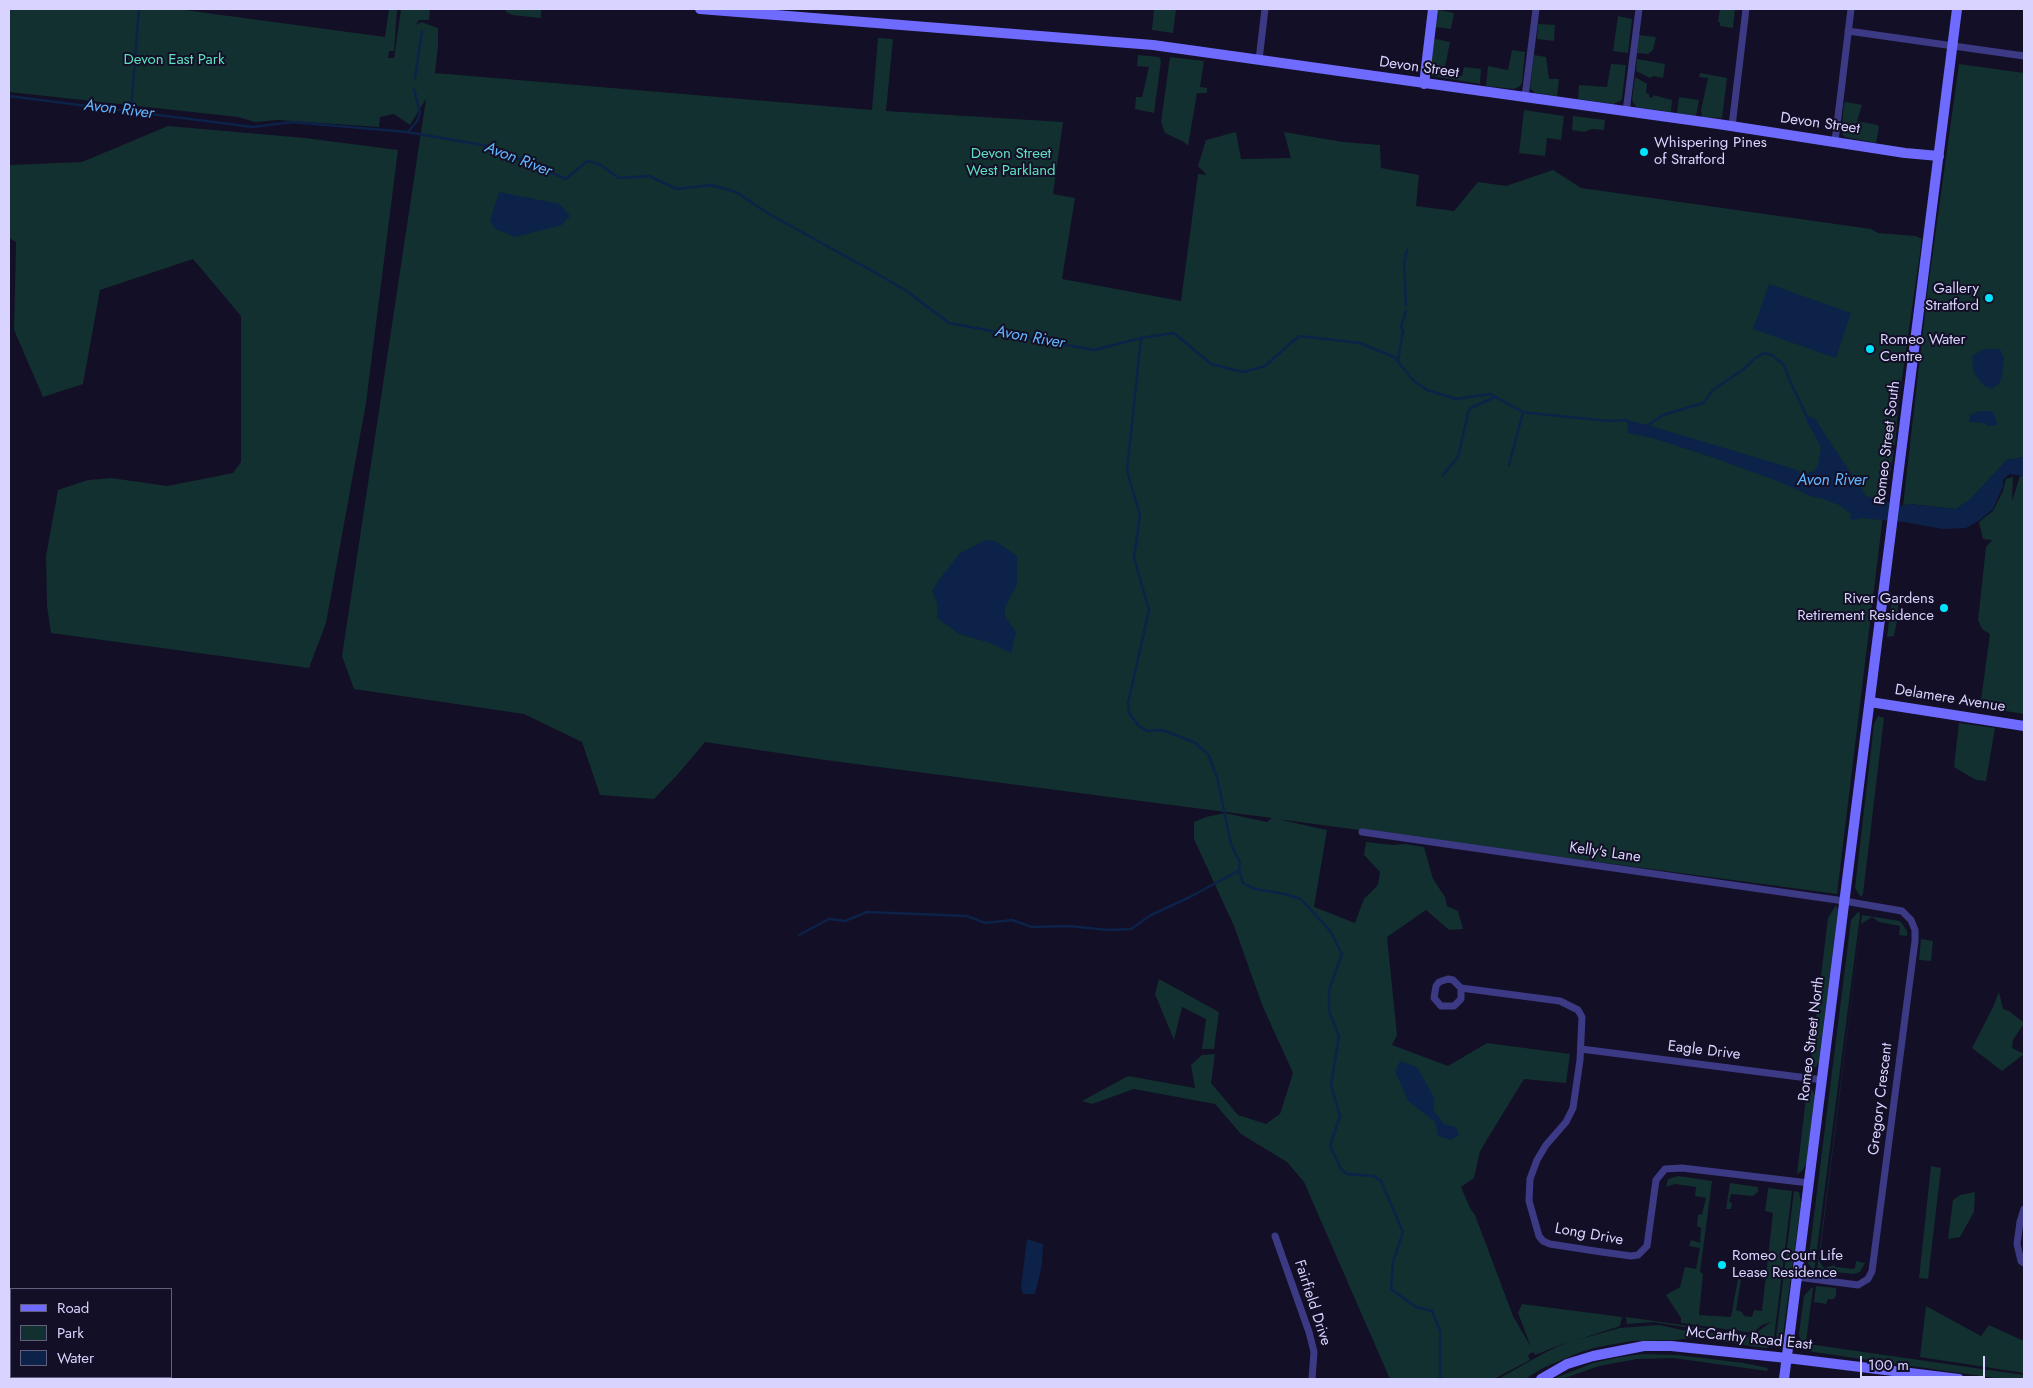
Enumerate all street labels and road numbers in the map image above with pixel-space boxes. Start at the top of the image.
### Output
street label: Devon Street [1378,53,1460,83]
street label: Devon Street [1779,109,1861,139]
street label: Romeo Street South [1871,380,1905,506]
street label: Delamere Avenue [1893,681,2007,717]
street label: Kelly's Lane [1568,839,1642,867]
street label: Romeo Street North [1795,976,1829,1102]
street label: Eagle Drive [1667,1038,1741,1064]
street label: Gregory Crescent [1865,1042,1897,1156]
street label: Long Drive [1553,1220,1625,1250]
street label: Fairfield Drive [1290,1258,1334,1348]
street label: McCarthy Road East [1685,1323,1813,1355]

